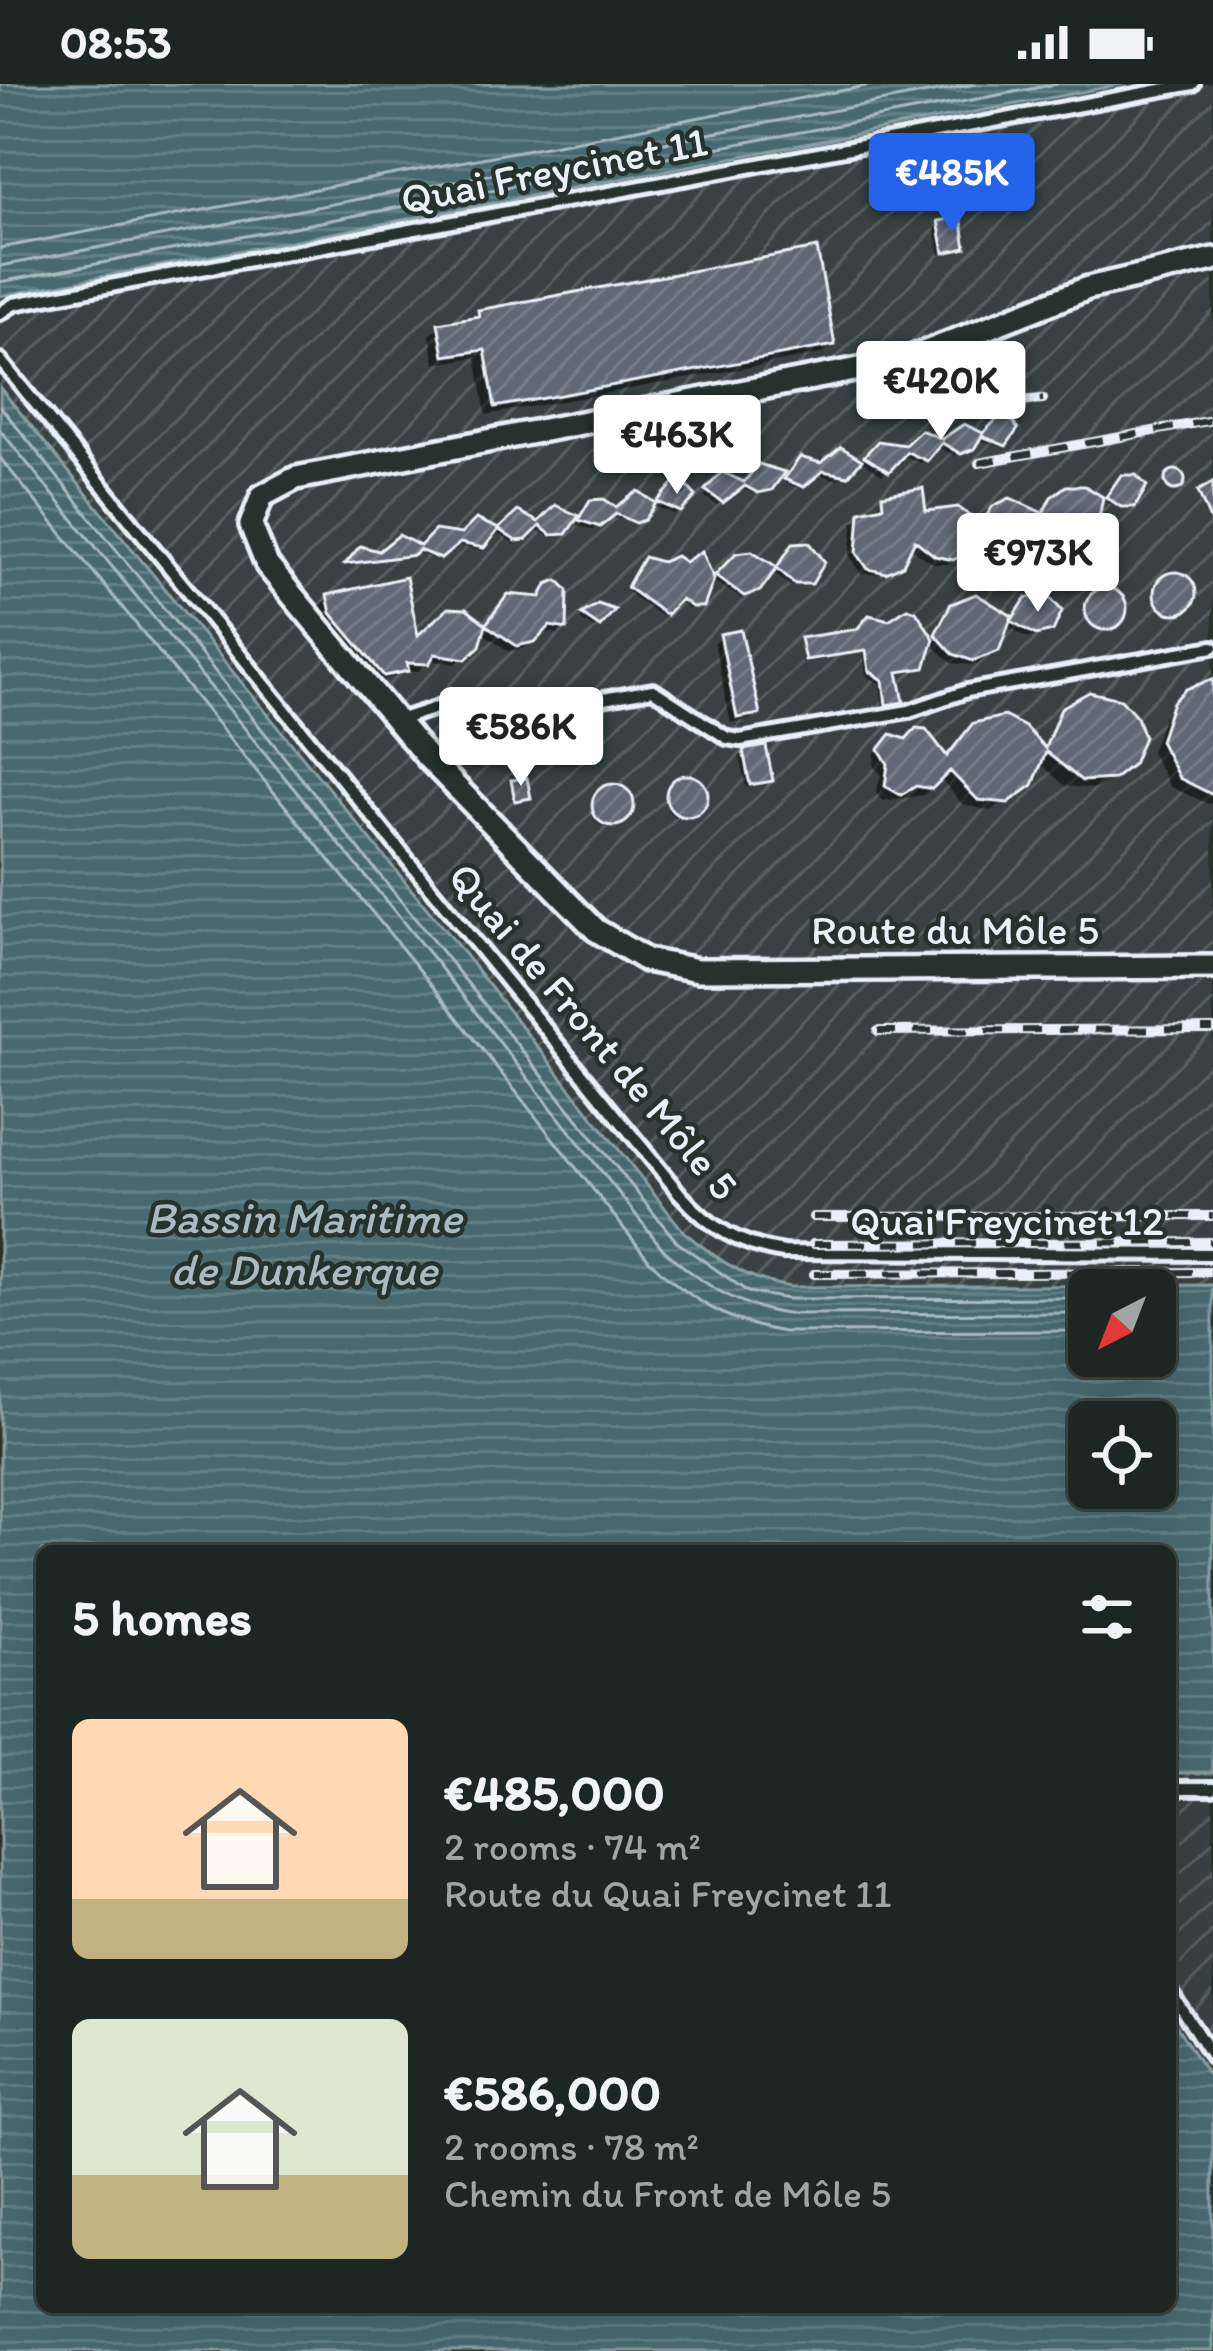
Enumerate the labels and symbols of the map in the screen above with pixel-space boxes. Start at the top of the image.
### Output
street label: Quai Freycinet 11 [396,115,712,225]
pin: €485K [868,133,1036,235]
pin: €420K [857,341,1025,443]
pin: €463K [593,395,761,497]
pin: €973K [954,513,1122,615]
pin: €586K [437,687,605,789]
street label: Quai de Front de Môle 5 [438,852,750,1210]
street label: Route du Môle 5 [811,904,1099,955]
water label: Bassin Maritime de Dunkerque [146,1190,464,1296]
street label: Quai Freycinet 12 [850,1195,1164,1246]
north arrow [1068,1269,1176,1377]

